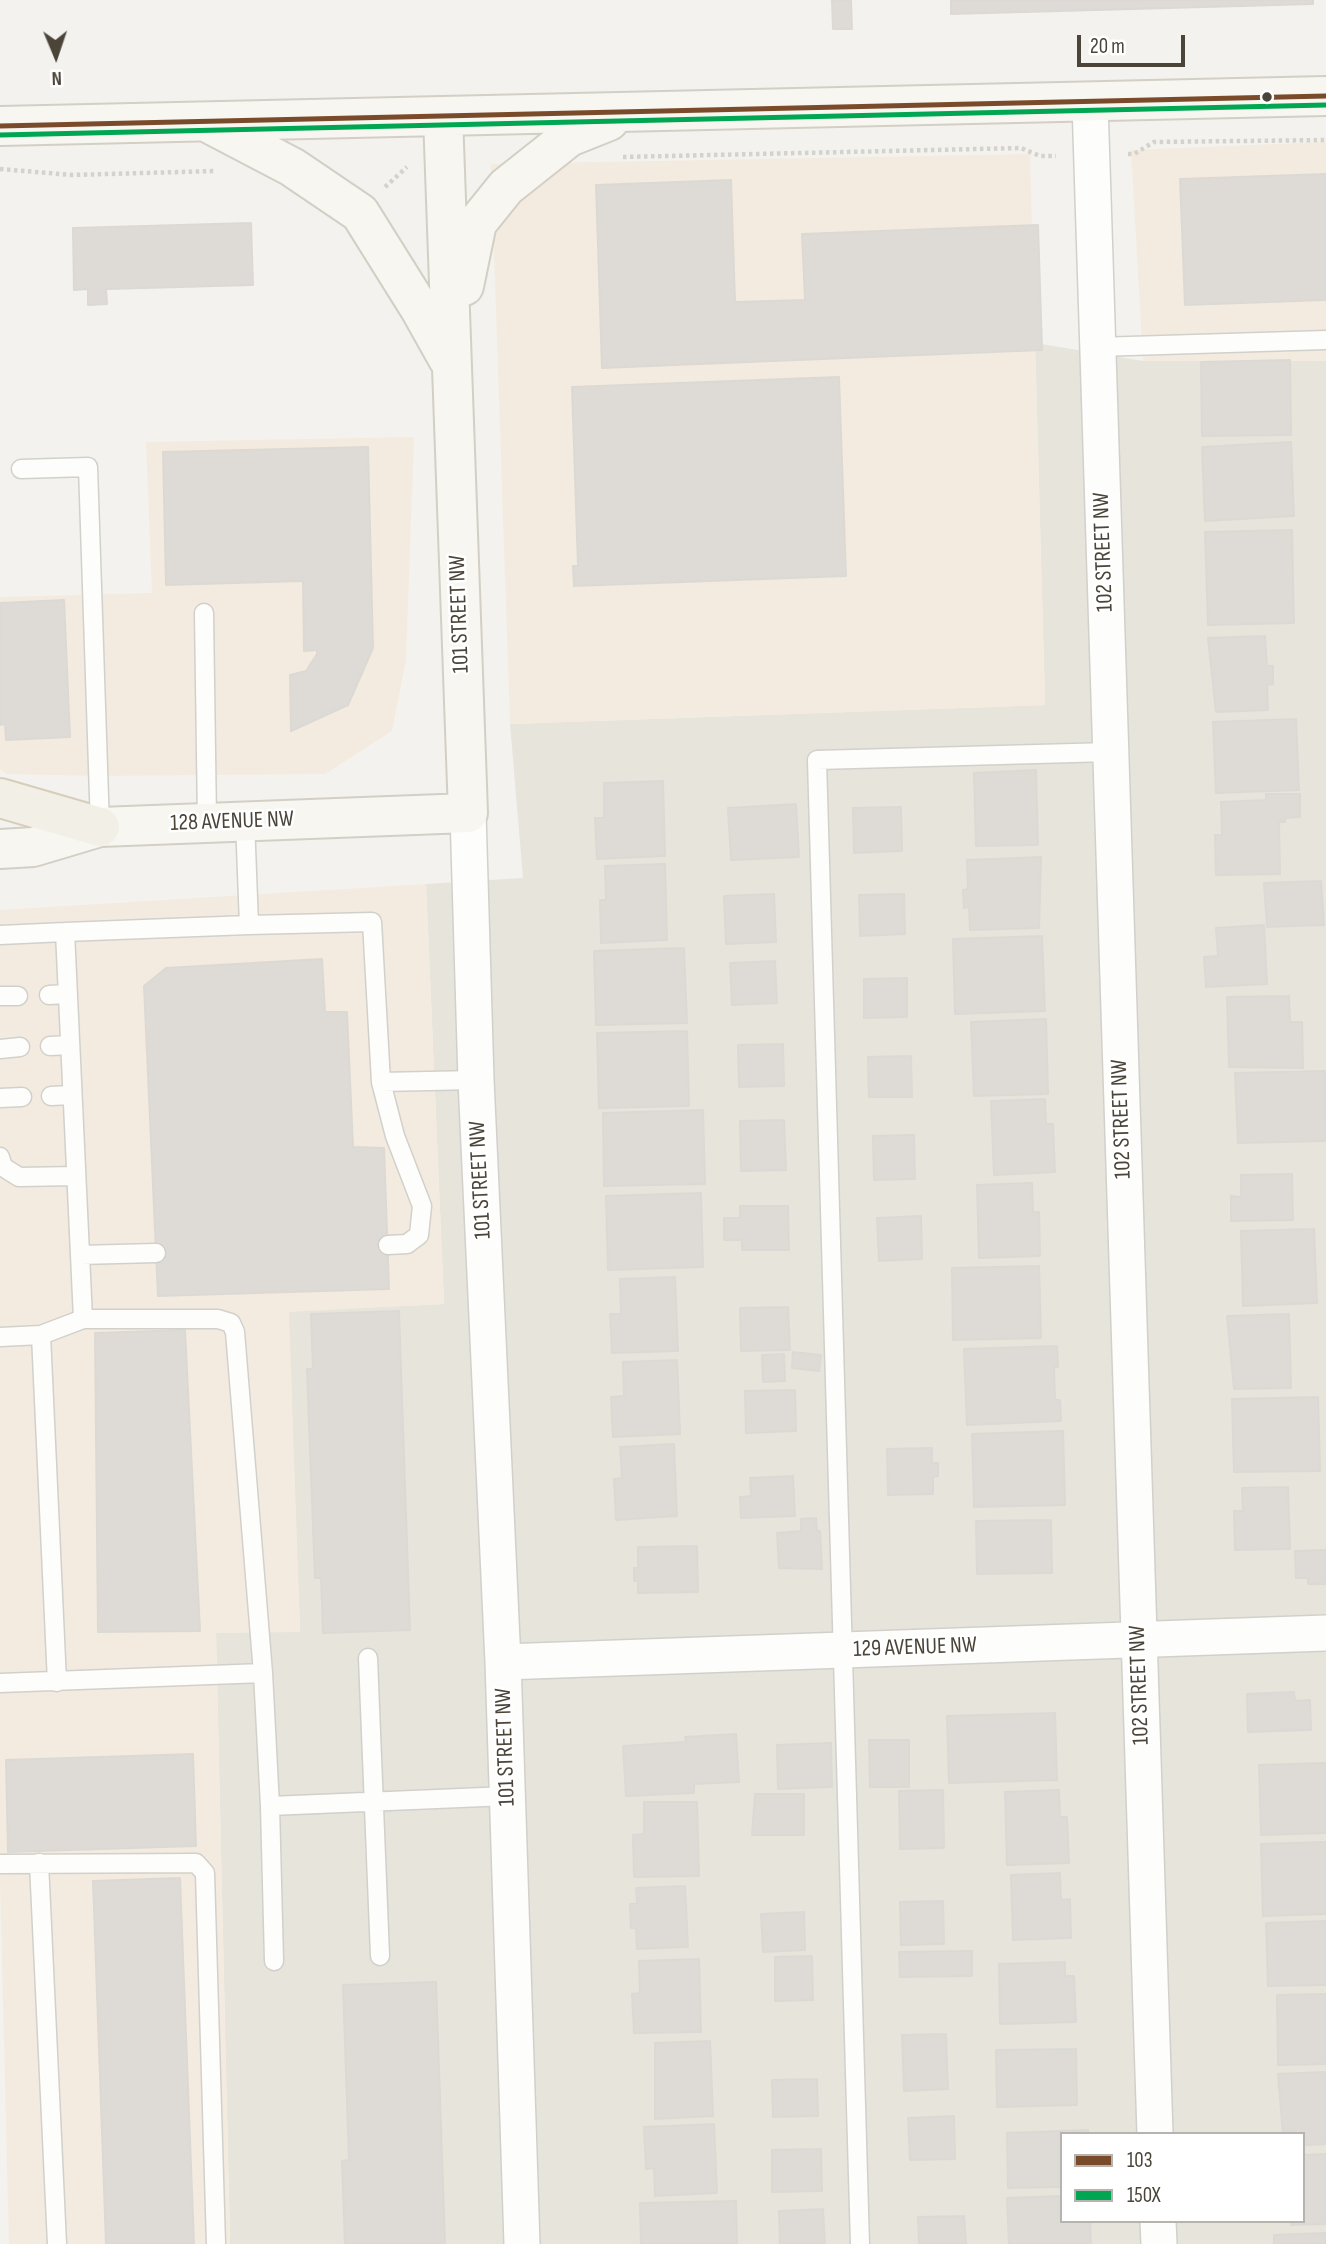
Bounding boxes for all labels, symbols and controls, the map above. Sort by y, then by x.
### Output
north arrow [21,21,91,91]
scale bar [1081,21,1190,65]
text: 20 m [1090,34,1125,59]
text: N [51,66,62,89]
unlabelled marker [1260,90,1274,104]
street label: 102 STREET NW [1088,492,1120,612]
street label: 101 STREET NW [444,554,476,674]
street label: 128 AVENUE NW [170,806,294,838]
street label: 102 STREET NW [1106,1059,1138,1179]
street label: 101 STREET NW [464,1120,498,1240]
street label: 102 STREET NW [1124,1625,1156,1745]
street label: 129 AVENUE NW [853,1632,977,1664]
street label: 101 STREET NW [490,1687,522,1807]
legend [1060,2132,1305,2223]
text: 103 [1127,2148,1153,2173]
text: 150X [1127,2183,1161,2208]

